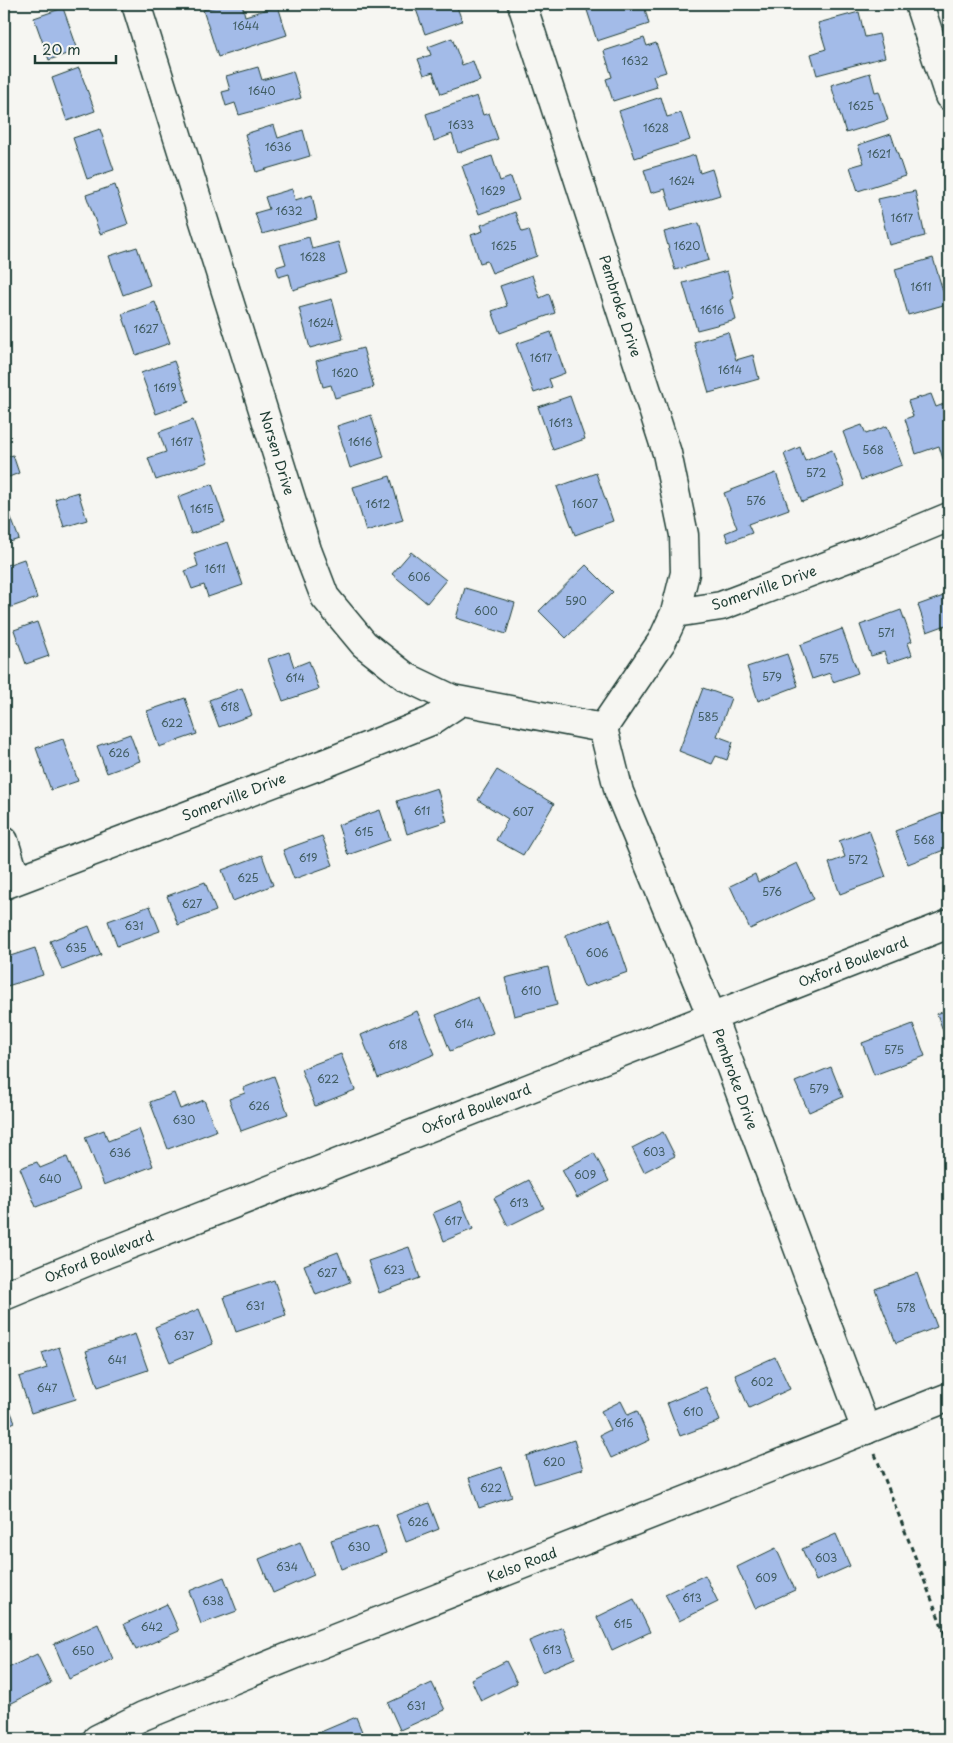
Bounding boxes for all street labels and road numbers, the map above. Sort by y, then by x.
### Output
street label: Pembroke Drive [594,252,647,360]
street label: Norsen Drive [255,408,300,498]
street label: Somerville Drive [709,560,819,615]
street label: Somerville Drive [179,767,289,826]
street label: Oxford Boulevard [795,931,911,992]
street label: Pembroke Drive [707,1025,764,1132]
street label: Oxford Boulevard [418,1078,534,1139]
street label: Oxford Boulevard [41,1225,157,1288]
street label: Kelso Road [484,1542,560,1587]

